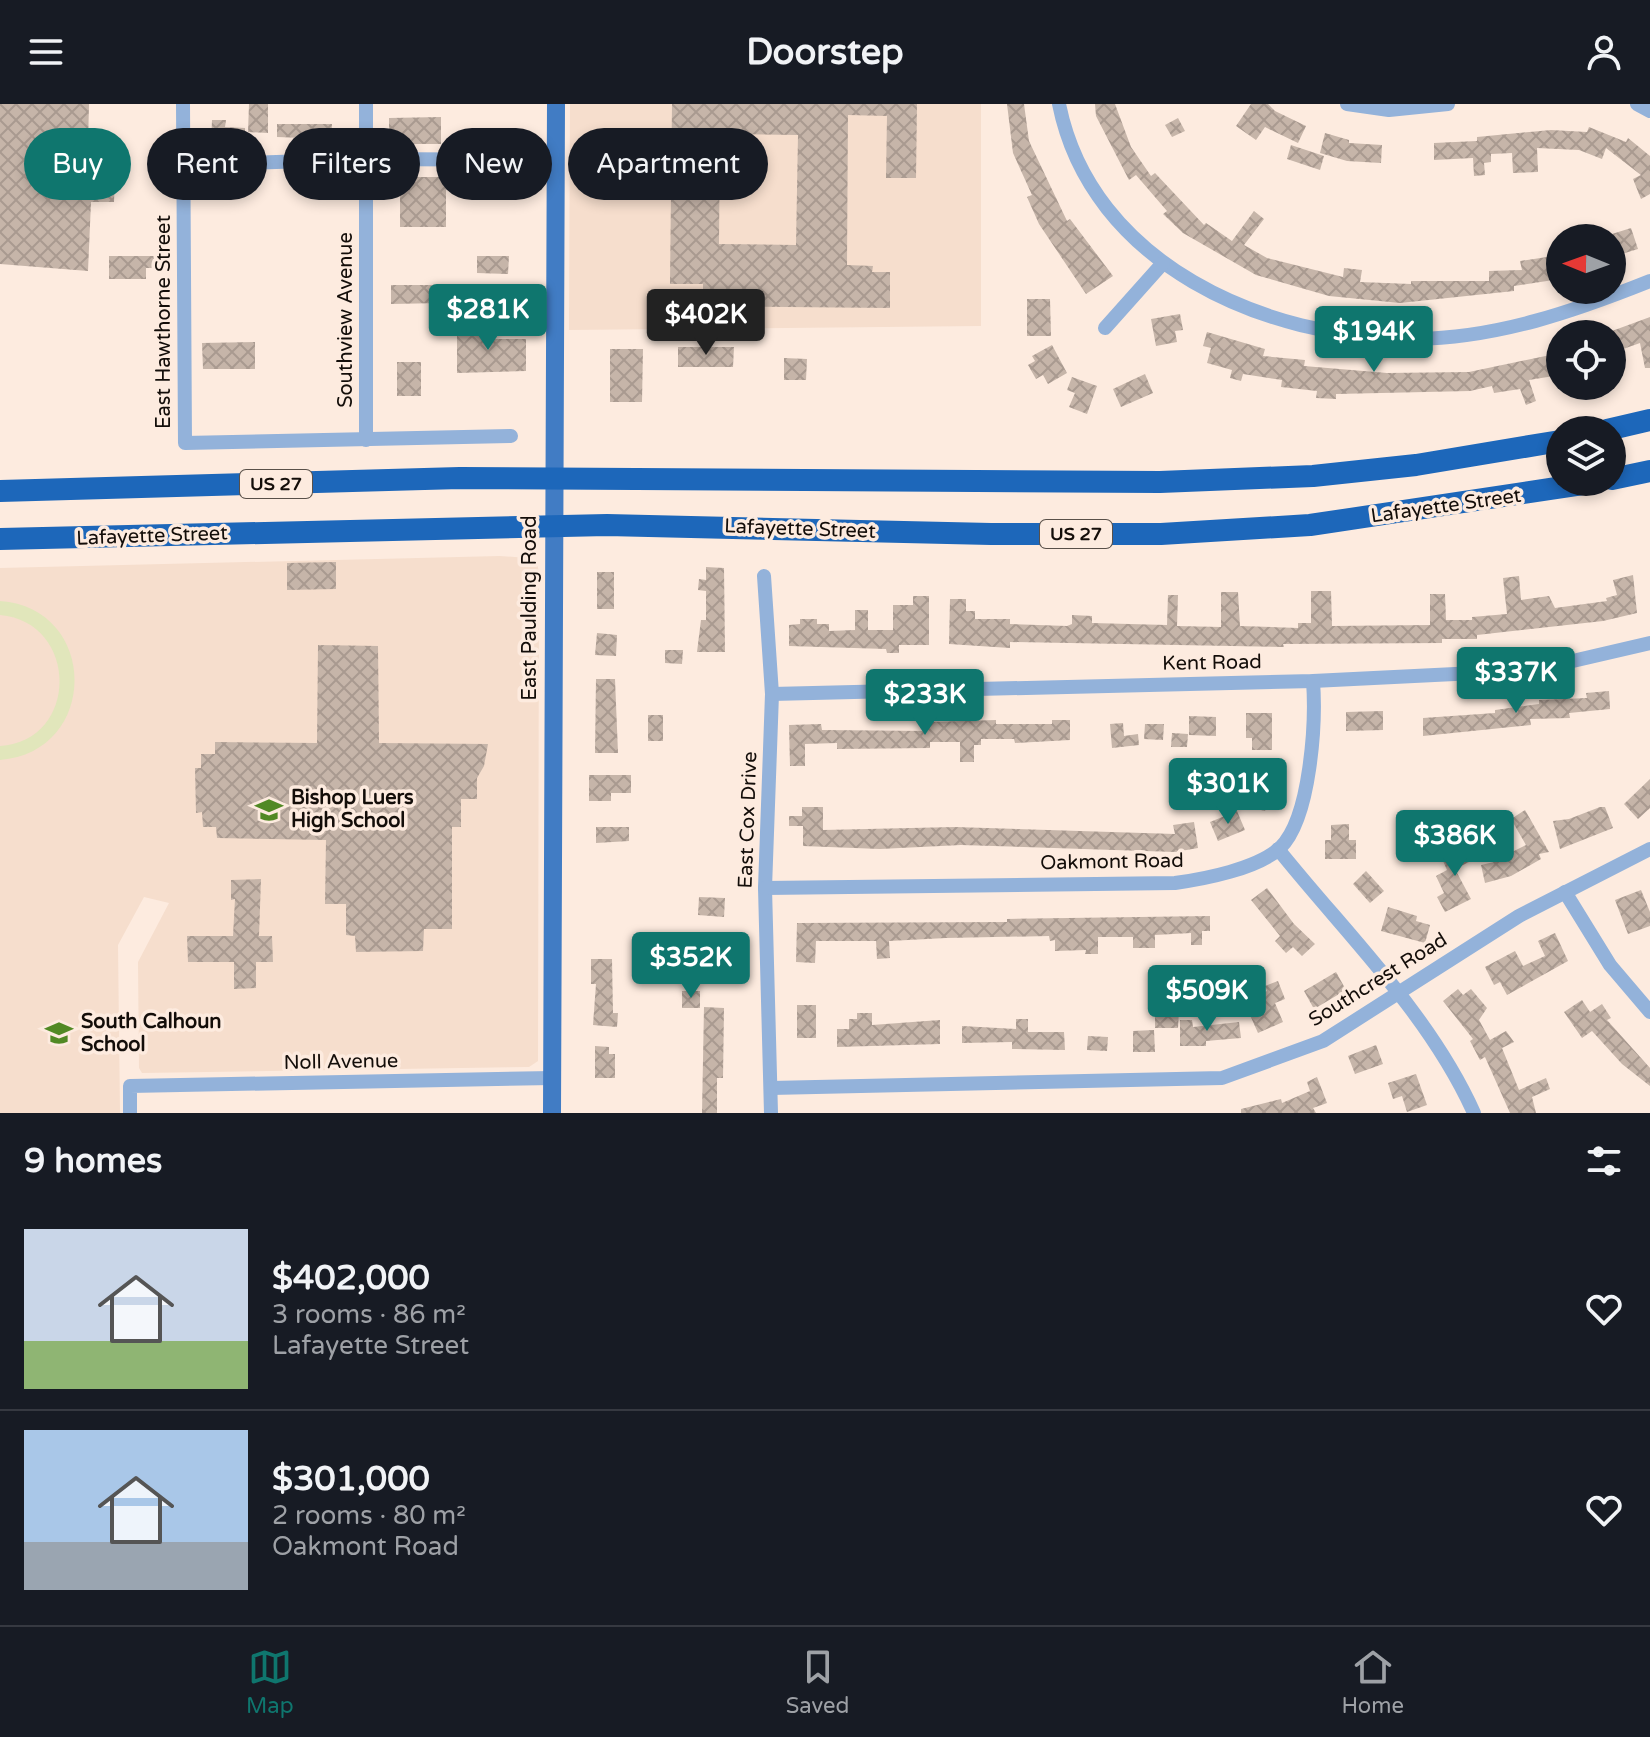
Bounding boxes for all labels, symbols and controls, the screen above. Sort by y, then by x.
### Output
icon: menu [24,30,68,74]
icon: person [1582,30,1626,74]
text: Doorstep [746,31,904,74]
chip: Buy [24,128,131,200]
chip: Rent [147,128,267,200]
chip: Filters [283,128,420,200]
chip: New [436,128,552,200]
chip: Apartment [568,128,768,200]
street label: East Hawthorne Street [152,215,176,429]
north arrow [1546,224,1626,304]
map controls [1546,224,1626,496]
street label: Southview Avenue [334,232,358,408]
pin: $281K [432,284,544,352]
pin: $402K [650,289,762,357]
text: $281K [447,294,529,325]
text: $402K [665,299,747,330]
pin: $194K [1318,306,1430,374]
text: $194K [1333,316,1415,347]
button: locate [1546,320,1626,400]
button: layers [1546,416,1626,496]
road number: US 27 [240,470,312,498]
street label: Lafayette Street [1369,484,1523,528]
street label: Lafayette Street [724,514,877,544]
street label: East Paulding Road [518,515,542,701]
road number: US 27 [1040,520,1112,548]
street label: Lafayette Street [76,521,229,551]
pin: $337K [1460,647,1572,715]
street label: Kent Road [1162,650,1262,676]
text: $337K [1475,657,1557,688]
pin: $233K [869,669,981,737]
text: $233K [884,679,966,710]
street label: East Cox Drive [734,751,762,889]
pin: $301K [1172,758,1284,826]
text: $301K [1187,768,1269,799]
place label: Bishop Luers High School [291,786,414,833]
school or university icon: Bishop Luers High School [254,795,284,825]
pin: $386K [1399,810,1511,878]
text: $386K [1414,820,1496,851]
street label: Oakmont Road [1040,849,1184,875]
street label: Southcrest Road [1304,928,1452,1032]
pin: $352K [635,932,747,1000]
text: $352K [650,942,732,973]
pin: $509K [1151,965,1263,1033]
text: $509K [1166,975,1248,1006]
place label: South Calhoun School [81,1010,222,1057]
school or university icon: South Calhoun School [44,1018,74,1048]
street label: Noll Avenue [283,1049,399,1075]
icon: filters [1582,1139,1626,1183]
text: 9 homes [24,1141,162,1182]
text: $402,000 [272,1258,430,1299]
icon: home [88,1261,184,1357]
icon: heart [1582,1287,1626,1331]
text: 3 rooms · 86 m² [272,1299,466,1330]
text: Lafayette Street [272,1330,469,1361]
text: $301,000 [272,1459,430,1500]
icon: home [88,1462,184,1558]
icon: heart [1582,1488,1626,1532]
text: 2 rooms · 80 m² [272,1500,466,1531]
text: Oakmont Road [272,1531,459,1562]
tab: Map [246,1645,294,1719]
tab: Saved [786,1645,849,1719]
tab: Home [1342,1645,1404,1719]

